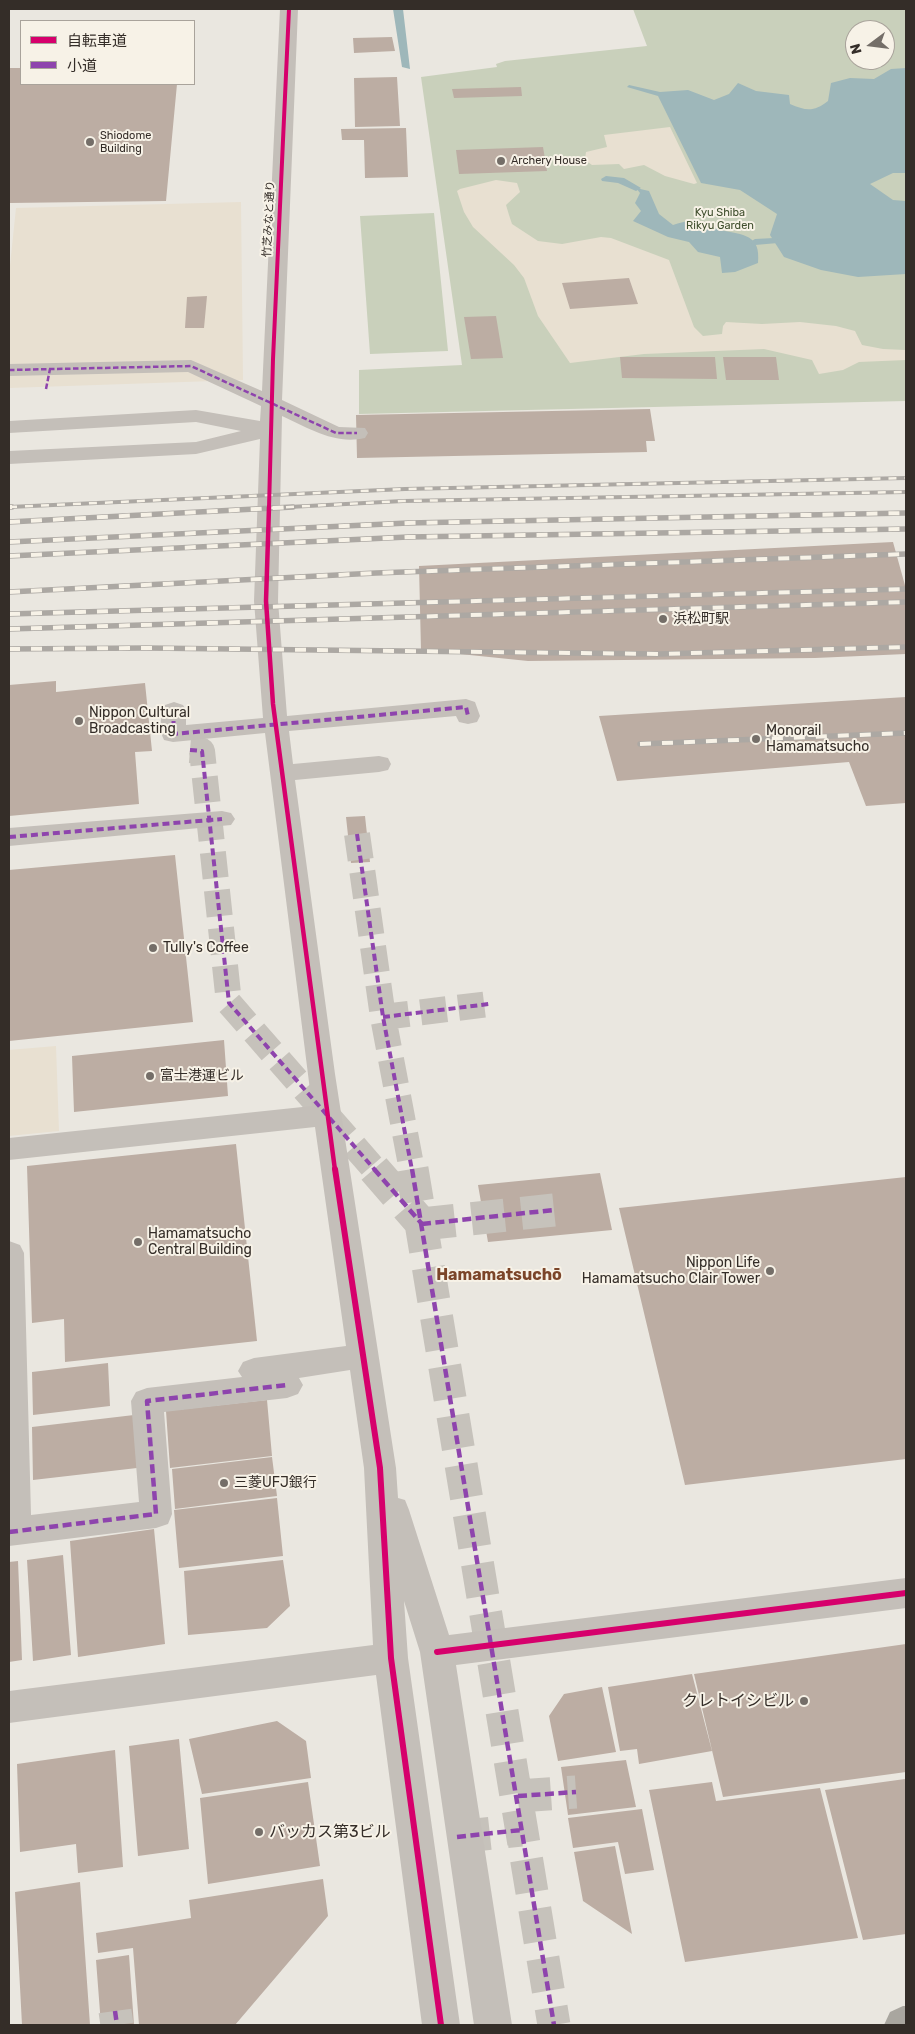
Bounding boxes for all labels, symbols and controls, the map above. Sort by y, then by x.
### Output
legend [20,20,195,85]
north arrow [845,20,895,70]
text: 自転車道 [67,32,127,50]
text: N [846,42,866,56]
text: 小道 [67,57,97,75]
place label: Shiodome Building [100,129,151,155]
marker: Shiodome Building [84,136,96,148]
place label: Archery House [511,154,587,168]
marker: Archery House [495,155,507,167]
street label: 竹芝みなと通り [260,180,278,258]
park label: Kyu Shiba Rikyu Garden [686,206,754,232]
place label: 浜松町駅 [673,611,729,627]
marker: 浜松町駅 [657,613,669,625]
place label: Nippon Cultural Broadcasting [89,705,190,738]
marker: Nippon Cultural Broadcasting [73,715,85,727]
place label: Monorail Hamamatsucho [766,723,869,756]
marker: Monorail Hamamatsucho [750,733,762,745]
place label: Tully's Coffee [163,940,249,956]
marker: Tully's Coffee [147,942,159,954]
place label: 富士港運ビル [160,1068,244,1084]
marker: 富士港運ビル [144,1070,156,1082]
place label: Hamamatsucho Central Building [148,1226,252,1258]
marker: Hamamatsucho Central Building [132,1236,144,1248]
place label: Nippon Life Hamamatsucho Clair Tower [582,1255,760,1288]
district label: Hamamatsuchō [436,1265,562,1285]
marker: Nippon Life Hamamatsucho Clair Tower [764,1265,776,1277]
place label: 三菱UFJ銀行 [234,1475,317,1491]
marker: 三菱UFJ銀行 [218,1477,230,1489]
place label: クレトイシビル [682,1691,794,1711]
marker: クレトイシビル [798,1695,810,1707]
place label: バッカス第3ビル [269,1822,391,1842]
marker: バッカス第3ビル [253,1826,265,1838]

